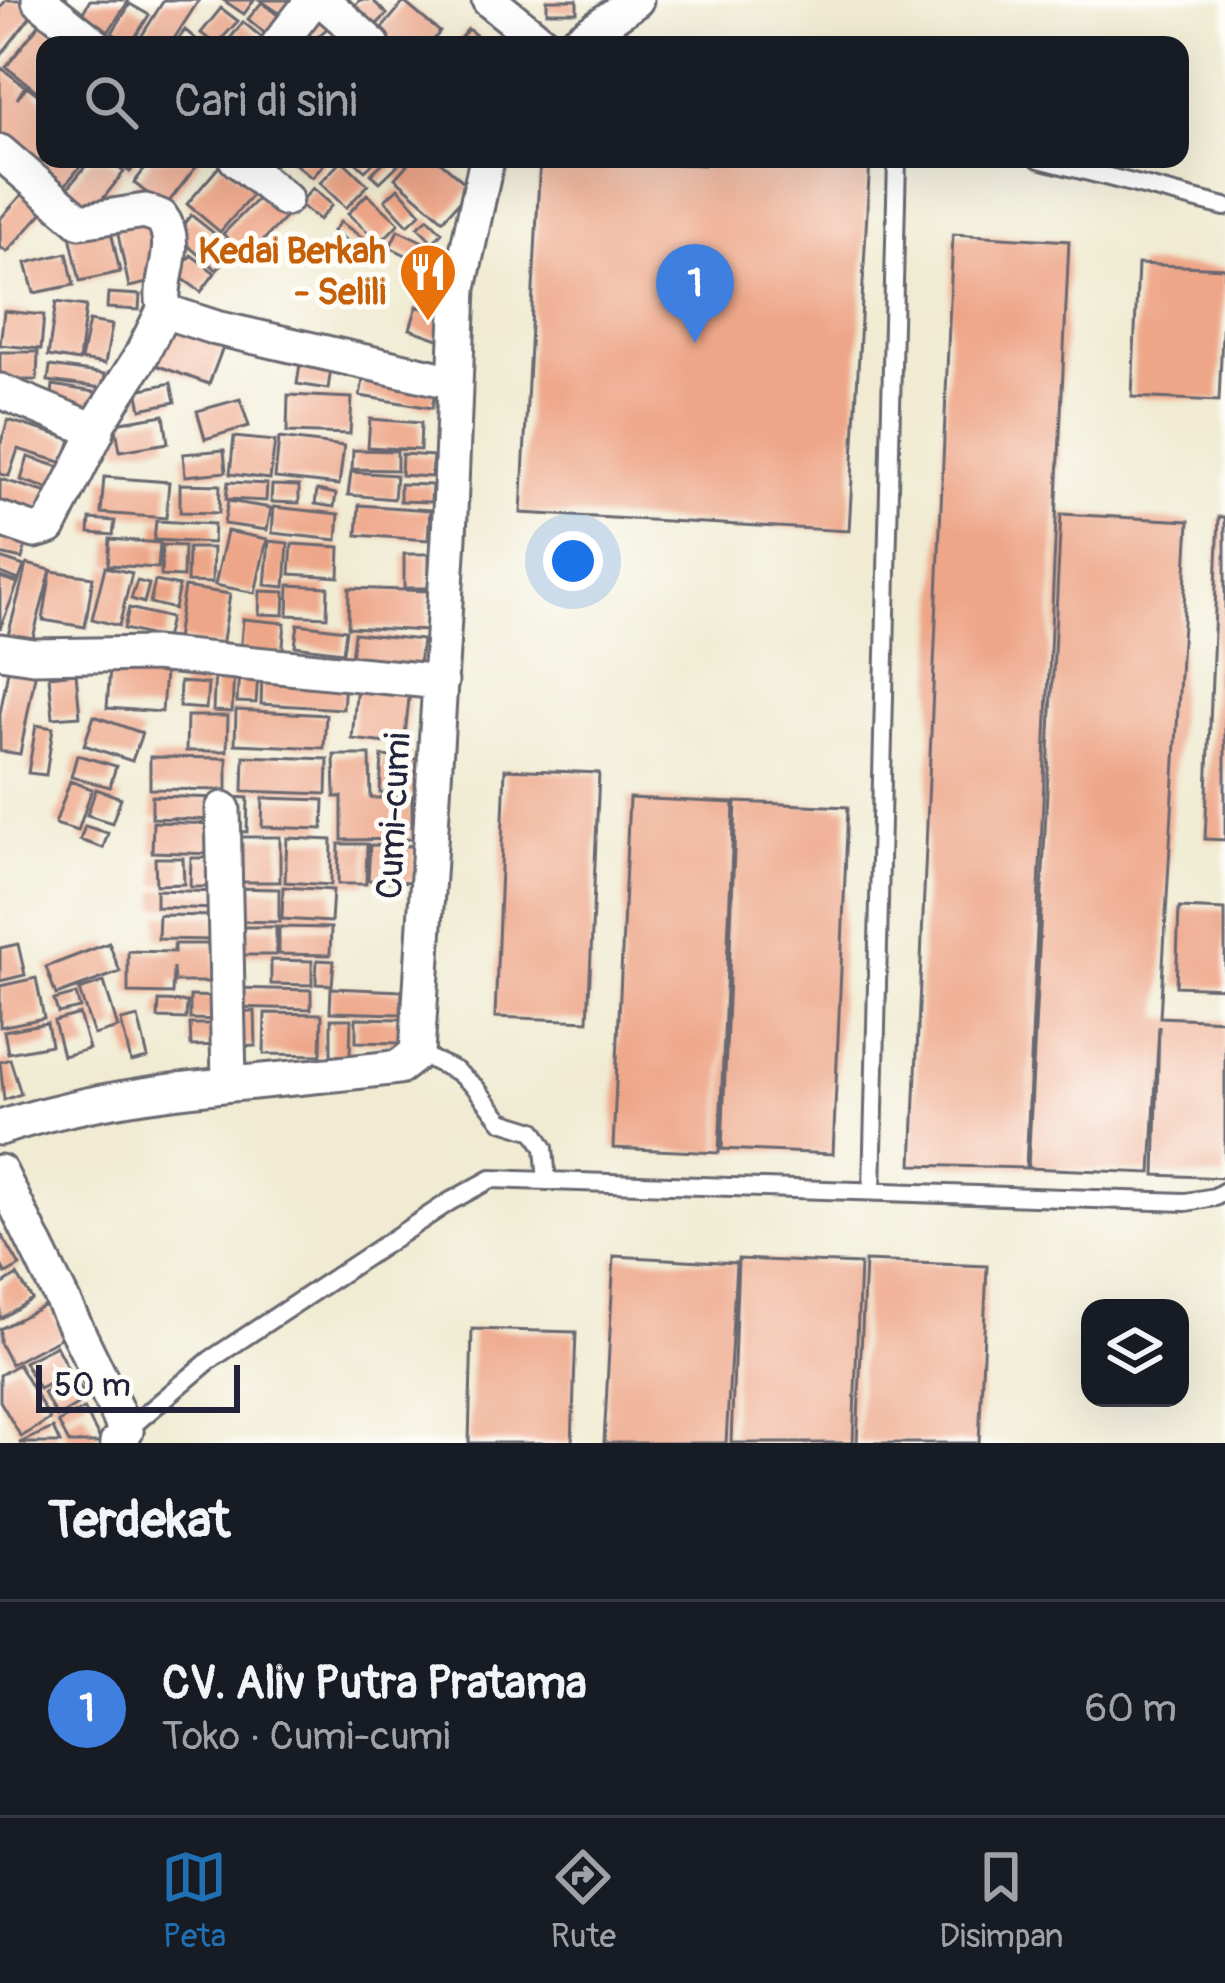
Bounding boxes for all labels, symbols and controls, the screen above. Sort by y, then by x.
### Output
search box [36,36,1189,168]
icon: search [78,69,144,135]
text: Cari di sini [174,74,358,130]
place label: Kedai Berkah - Selili [198,229,386,315]
restaurant icon: Kedai Berkah - Selili [397,241,459,323]
pin: 1 [656,244,734,343]
your location [543,531,603,591]
street label: Cumi-cumi [367,732,421,900]
map controls [1081,1299,1189,1407]
button: layers [1081,1299,1189,1407]
scale bar [36,1359,240,1412]
text: 50 m [54,1365,131,1406]
text: Terdekat [48,1489,230,1553]
text: CV. Aliv Putra Pratama [162,1656,587,1712]
text: 1 [79,1684,95,1733]
text: 60 m [1085,1684,1177,1733]
text: Toko · Cumi-cumi [162,1712,450,1761]
tab: Peta [161,1844,227,1957]
tab: Rute [550,1844,616,1957]
tab: Disimpan [939,1844,1064,1957]

